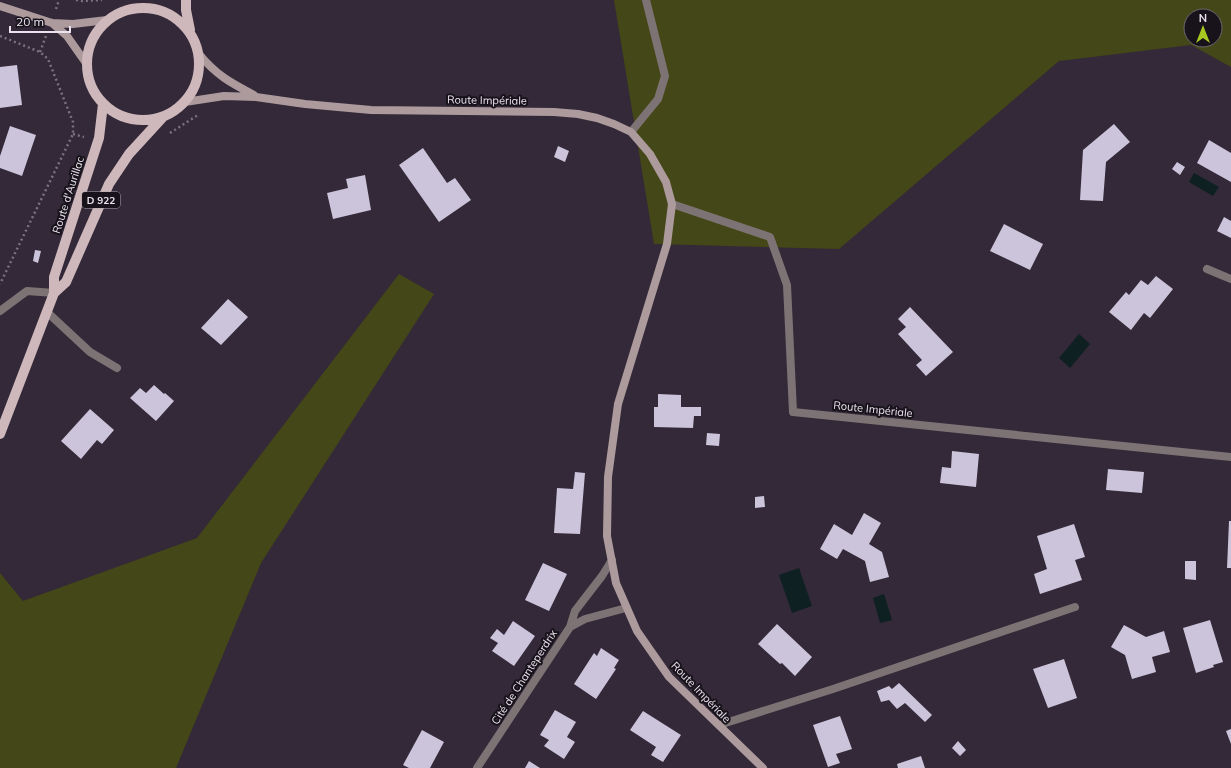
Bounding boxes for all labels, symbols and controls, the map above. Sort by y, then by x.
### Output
scale bar [10,8,70,34]
north arrow [1183,8,1223,48]
text: N [1199,11,1207,25]
text: 20 m [16,14,44,29]
street label: Route Impériale [447,92,527,108]
street label: Route d'Aurillac [49,154,87,235]
road number: D 922 [82,192,120,208]
street label: Route Impériale [833,398,913,420]
street label: Cité de Chanteperdrix [488,627,560,727]
street label: Route Impériale [668,658,734,726]

